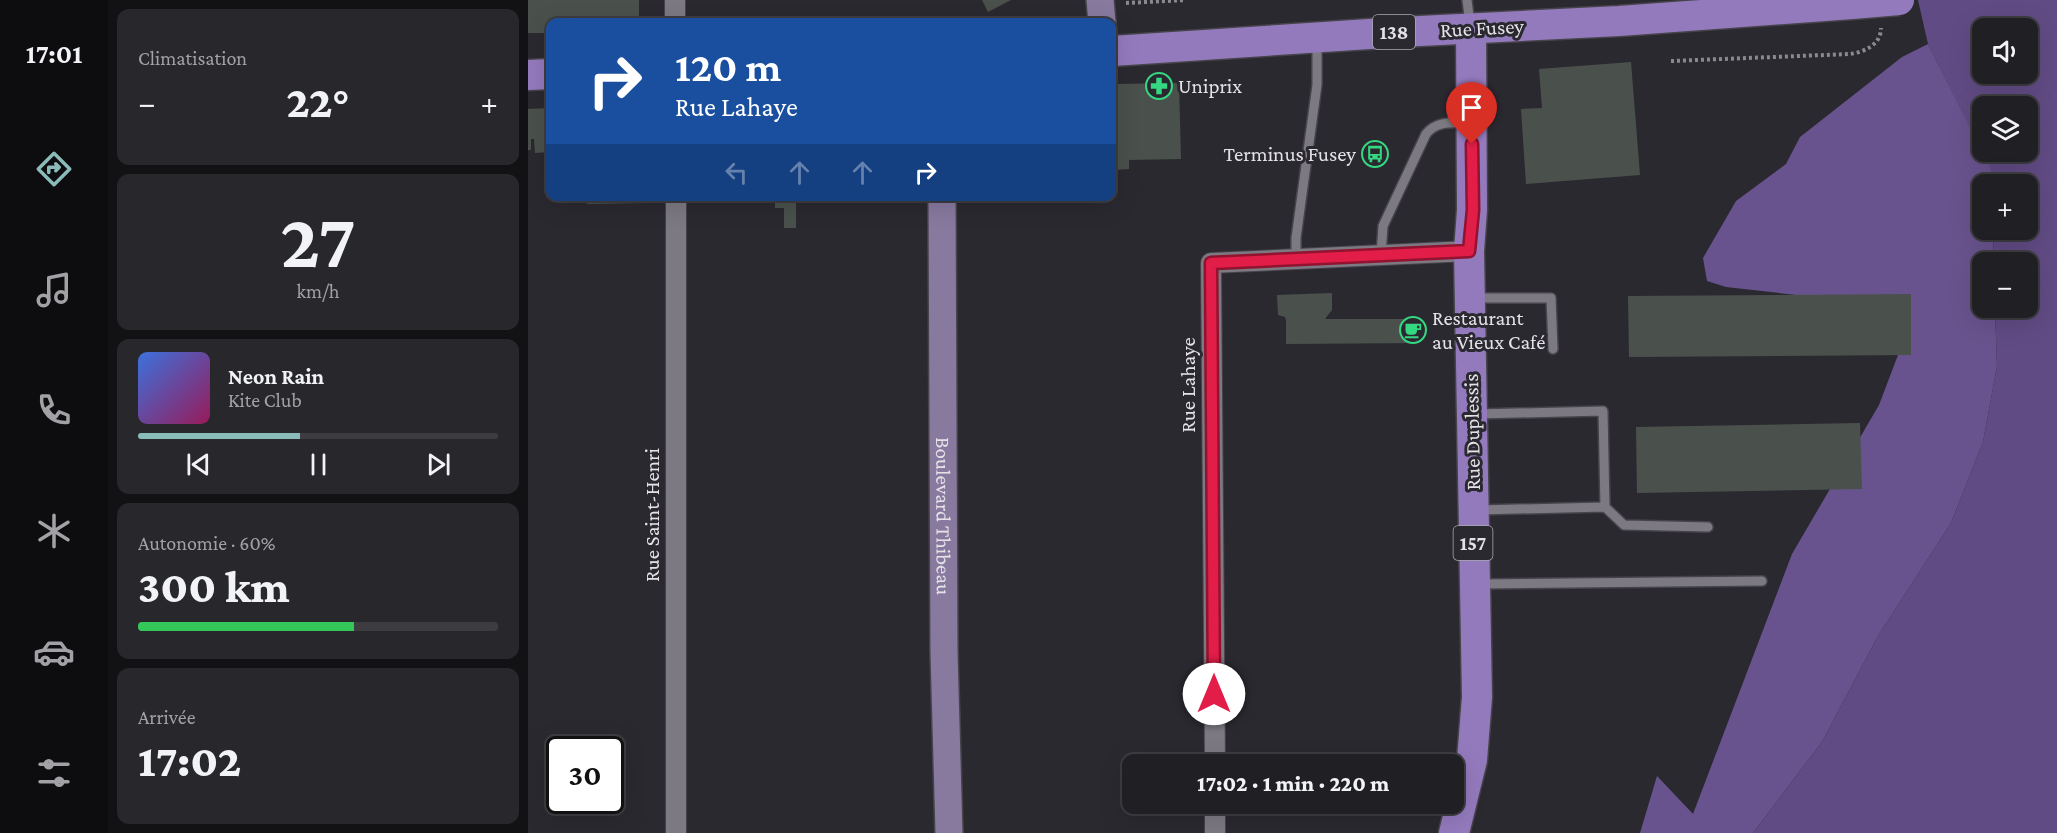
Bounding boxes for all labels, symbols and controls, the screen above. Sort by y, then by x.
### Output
street label: Rue Fusey [1439,14,1525,42]
road number: 138 [1373,15,1415,49]
map controls [1972,18,2038,318]
button: sound [1972,18,2038,84]
text: 17:01 [26,39,82,69]
icon: right [576,42,654,120]
text: 120 m [675,43,781,90]
text: Climatisation [138,47,247,69]
pharmacy icon: Uniprix [1144,71,1174,101]
place label: Uniprix [1178,74,1242,98]
text: 22° [286,77,350,127]
pin [1446,82,1497,144]
text: − [138,84,155,121]
text: + [481,84,498,121]
icon: arrive [1455,91,1488,124]
text: Rue Lahaye [675,92,798,122]
button: layers [1972,96,2038,162]
bus stop icon: Terminus Fusey [1360,139,1390,169]
place label: Terminus Fusey [1223,142,1356,166]
icon: directions [33,148,75,190]
icon: left [720,156,753,189]
icon: ahead [783,156,816,189]
icon: ahead [846,156,879,189]
icon: right [909,156,942,189]
button: + [1972,174,2038,240]
text: 27 [280,197,356,284]
button: − [1972,252,2038,318]
icon: music [33,269,75,311]
text: km/h [296,280,340,302]
place label: Restaurant au Vieux Café [1432,306,1545,354]
cafe icon: Restaurant au Vieux Café [1398,315,1428,345]
street label: Rue Lahaye [1176,337,1200,433]
text: Neon Rain [228,364,324,389]
street label: Rue Duplessis [1459,373,1485,491]
icon: phone [33,389,75,431]
text: Kite Club [228,389,302,411]
street label: Boulevard Thibeau [931,437,956,595]
icon: previous [182,448,215,481]
icon: pause [302,448,335,481]
icon: next [422,448,455,481]
street label: Rue Saint-Henri [640,448,664,582]
icon: climate [33,510,75,552]
road number: 157 [1454,526,1492,560]
text: Autonomie · 60% [138,532,275,554]
text: 300 km [138,562,289,612]
icon: car [33,631,75,673]
position arrow [1182,662,1246,726]
text: Arrivée [138,706,195,728]
text: 17:02 [138,736,241,786]
speed limit sign: 30 [546,736,624,814]
icon: filters [33,752,75,794]
text: 17:02 · 1 min · 220 m [1197,771,1389,796]

